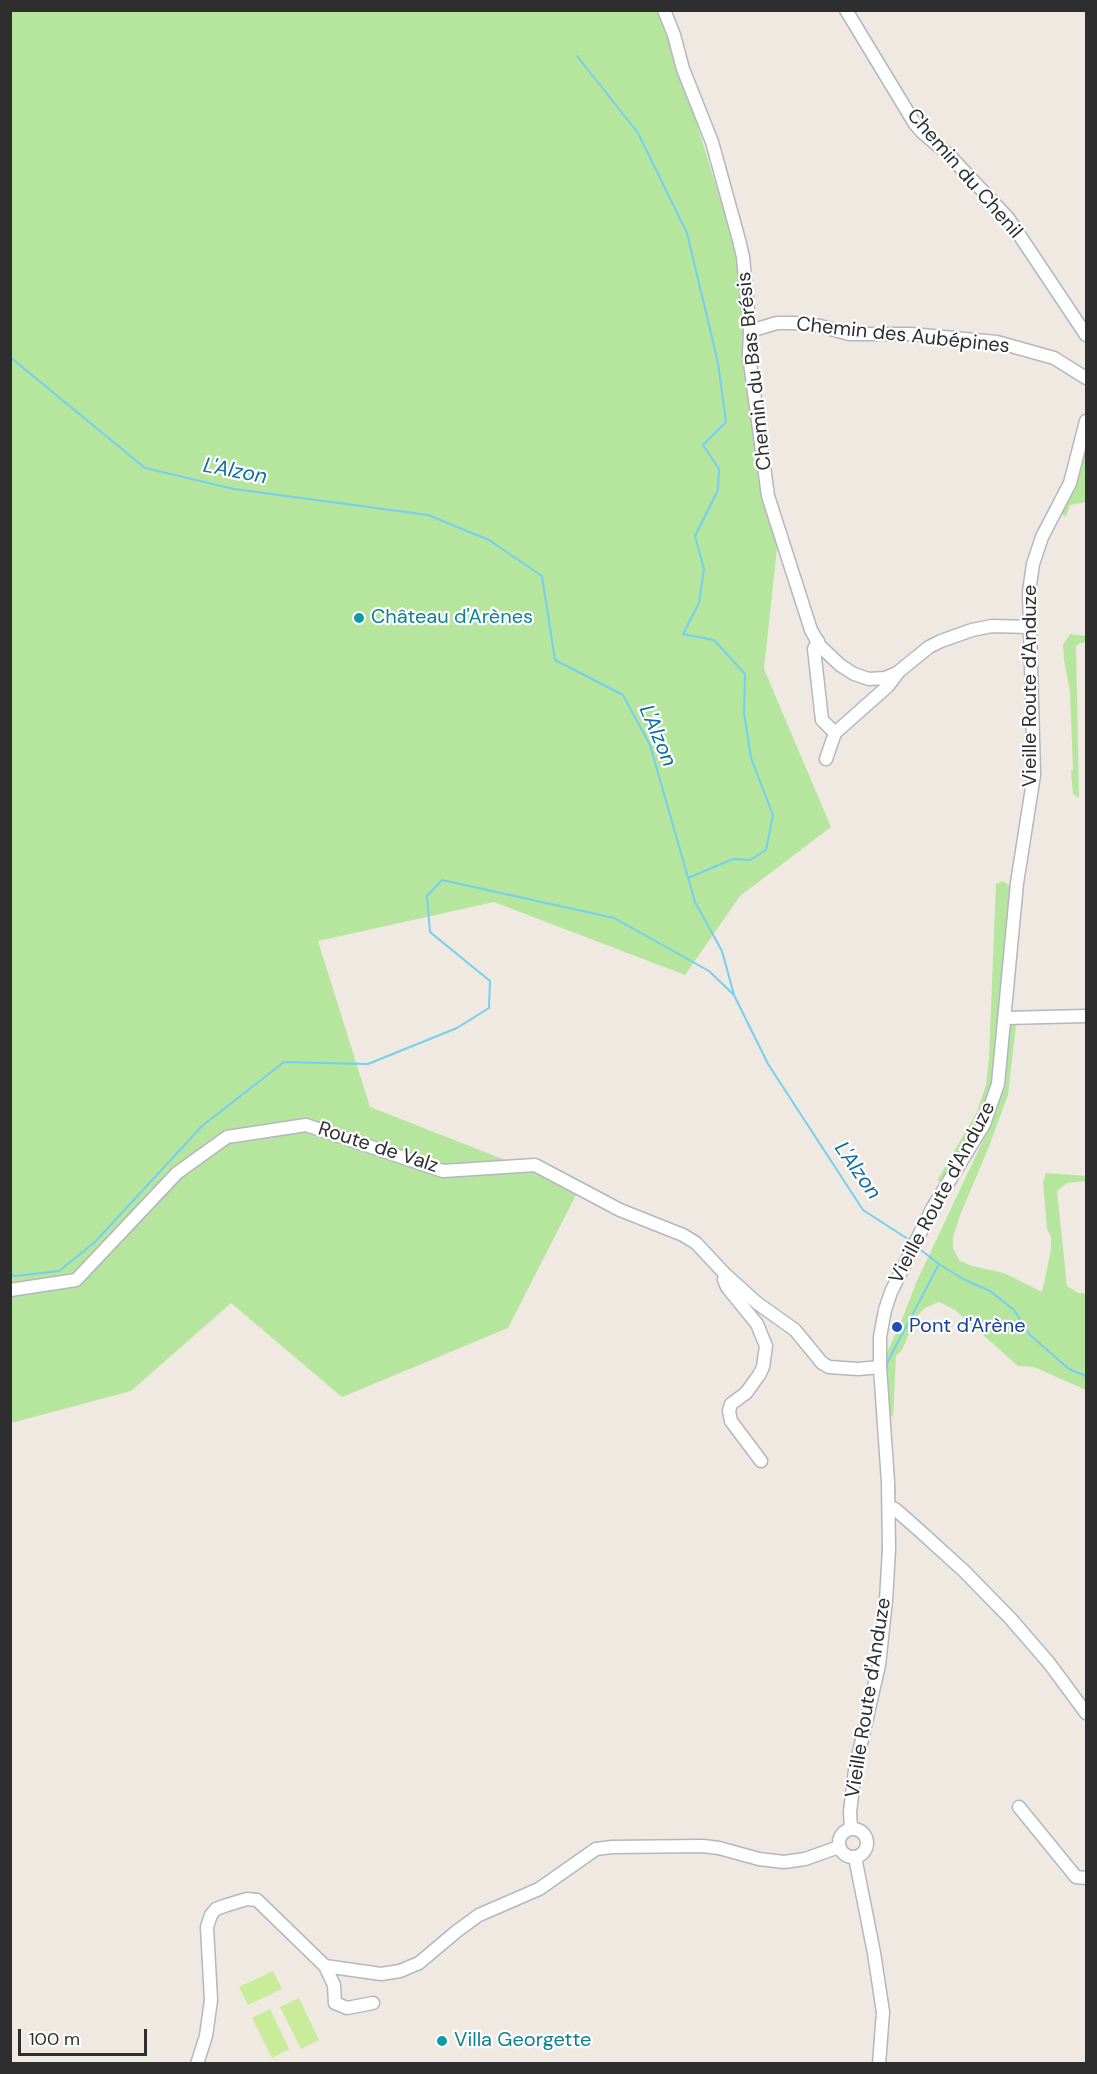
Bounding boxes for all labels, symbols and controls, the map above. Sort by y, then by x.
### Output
street label: Chemin du Chenil [901,104,1027,244]
street label: Chemin du Bas Brésis [733,271,777,471]
street label: Chemin des Aubépines [795,313,1011,359]
water label: L'Alzon [201,453,269,491]
street label: Vieille Route d'Anduze [1019,585,1043,787]
place label: Château d'Arènes [371,606,533,630]
marker: Château d'Arènes [352,611,366,625]
water label: L'Alzon [633,701,681,771]
street label: Vieille Route d'Anduze [885,1098,1001,1288]
street label: Route de Valz [315,1117,441,1179]
water label: L'Alzon [828,1137,886,1205]
place label: Pont d'Arène [909,1315,1026,1339]
marker: Pont d'Arène [890,1320,904,1334]
street label: Vieille Route d'Anduze [841,1596,897,1800]
scale bar [21,2017,150,2055]
text: 100 m [29,2027,80,2051]
place label: Villa Georgette [454,2029,591,2053]
marker: Villa Georgette [435,2034,449,2048]

